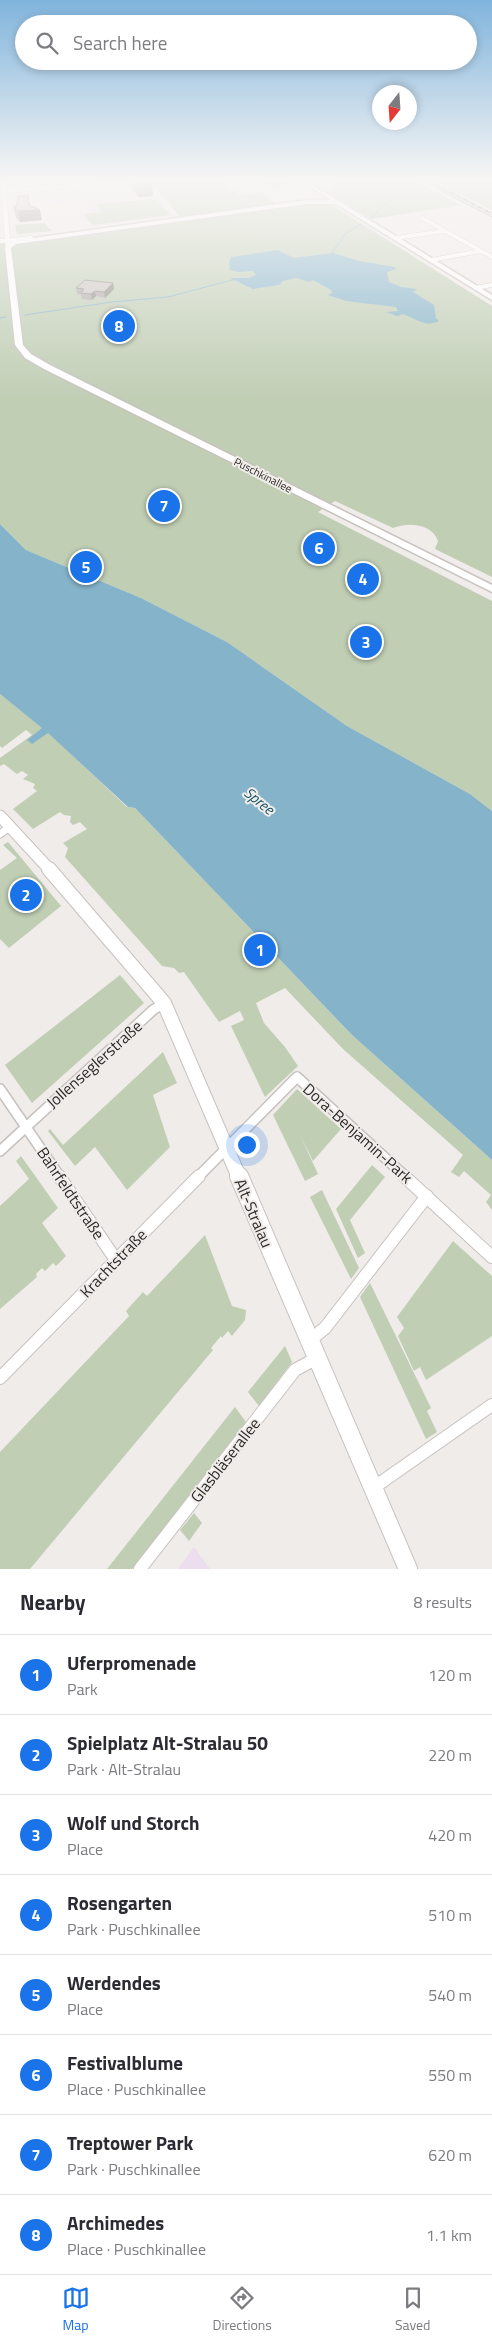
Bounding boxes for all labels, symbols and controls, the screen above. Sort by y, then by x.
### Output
search box [15,15,477,70]
text: Search here [73,28,167,57]
icon: search [33,29,61,57]
north arrow [372,85,417,130]
pin: 8 [103,307,135,345]
street label: Puschkinallee [231,453,295,497]
pin: 7 [148,487,180,525]
pin: 6 [303,529,335,567]
pin: 5 [70,548,102,586]
pin: 4 [347,560,379,598]
pin: 3 [350,623,382,661]
water label: Spree [239,781,280,821]
pin: 2 [10,876,42,914]
pin: 1 [244,931,276,969]
street label: Jollenseglerstraße [41,1014,147,1114]
street label: Dora-Benjamin-Park [298,1077,418,1189]
your location [234,1132,260,1158]
street label: Bahrfeldtstraße [31,1142,111,1244]
street label: Alt-Stralau [229,1175,279,1251]
street label: Krachtstraße [74,1223,152,1303]
street label: Glasbläserallee [184,1413,266,1507]
text: Nearby [20,1586,85,1618]
text: 8 results [413,1590,472,1614]
text: Uferpromenade [67,1648,196,1677]
text: 1 [32,1663,40,1687]
text: 120 m [428,1663,472,1687]
text: Park [67,1677,98,1701]
text: Spielplatz Alt-Stralau 50 [67,1728,268,1757]
text: 2 [32,1743,40,1767]
text: 220 m [428,1743,472,1767]
text: Park · Alt-Stralau [67,1757,181,1781]
text: Wolf und Storch [67,1808,199,1837]
text: 3 [32,1823,40,1847]
text: 420 m [428,1823,472,1847]
text: Place [67,1837,103,1861]
text: Rosengarten [67,1888,172,1917]
text: 4 [32,1903,40,1927]
text: 510 m [428,1903,472,1927]
text: Park · Puschkinallee [67,1917,200,1941]
text: Werdendes [67,1968,161,1997]
text: 5 [32,1983,40,2007]
text: 540 m [428,1983,472,2007]
text: Place [67,1997,103,2021]
text: Festivalblume [67,2048,183,2077]
text: 6 [32,2063,40,2087]
text: 550 m [428,2063,472,2087]
text: Place · Puschkinallee [67,2077,206,2101]
text: Treptower Park [67,2128,193,2157]
text: 7 [32,2143,40,2167]
text: 620 m [428,2143,472,2167]
text: Park · Puschkinallee [67,2157,200,2181]
text: Archimedes [67,2208,164,2237]
text: 8 [32,2223,40,2247]
text: 1.1 km [426,2223,472,2247]
text: Place · Puschkinallee [67,2237,206,2261]
tab: Map [62,2284,90,2335]
tab: Directions [213,2284,272,2335]
tab: Saved [395,2284,431,2335]

